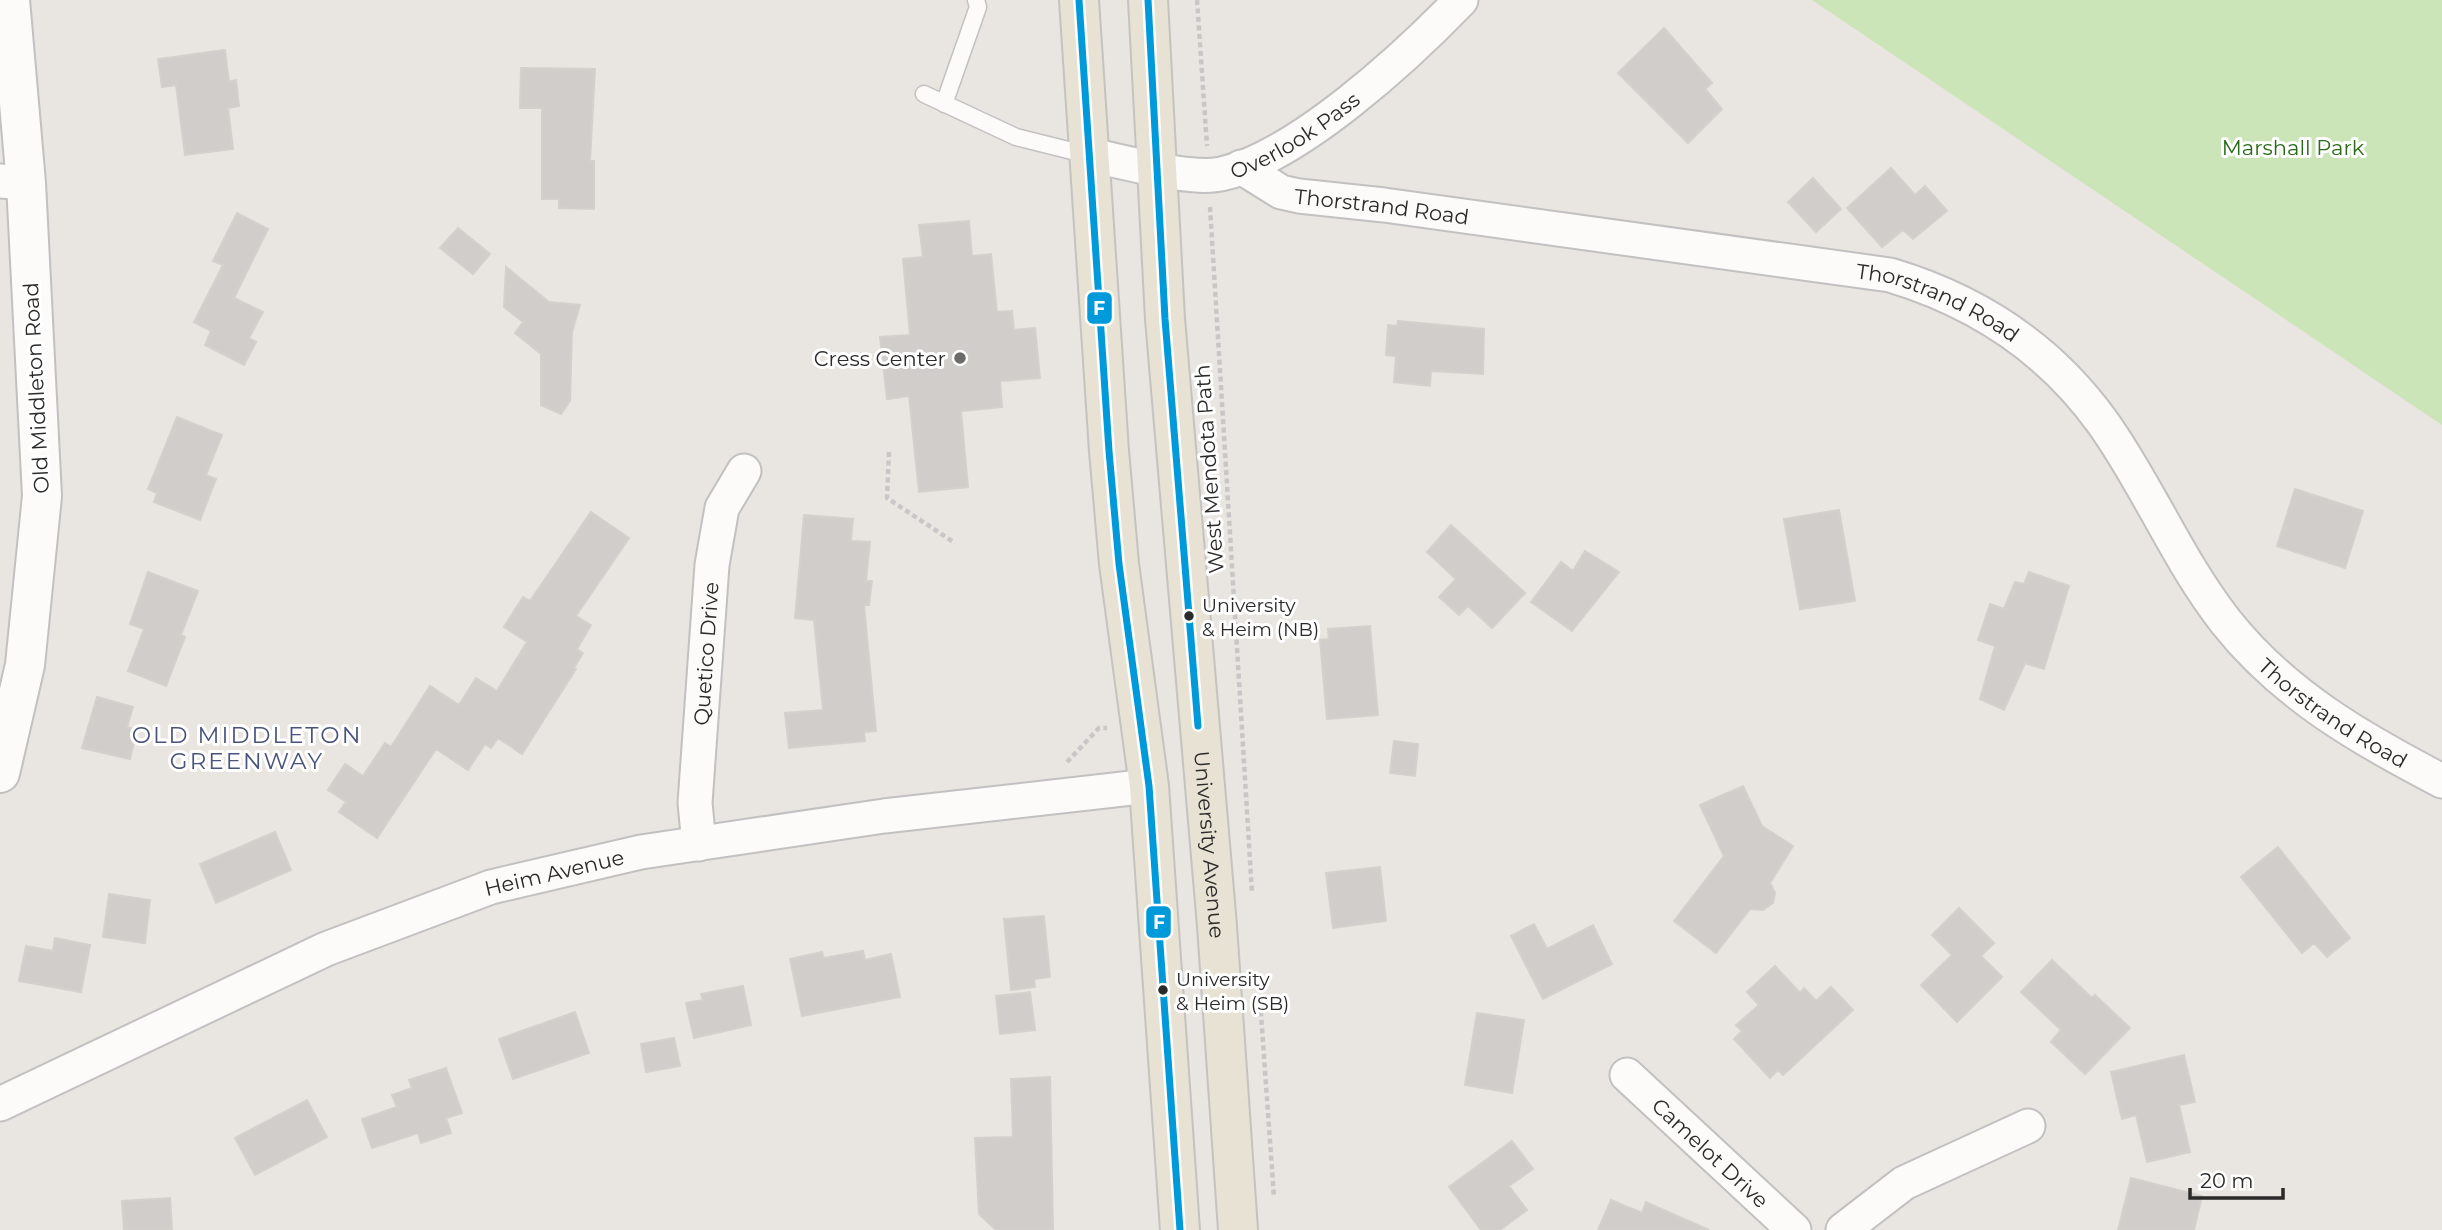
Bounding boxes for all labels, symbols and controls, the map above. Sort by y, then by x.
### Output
street label: Overlook Pass [1227,86,1364,183]
park label: Marshall Park [2222,135,2365,160]
street label: Thorstrand Road [1293,183,1471,229]
street label: Thorstrand Road [1855,258,2024,347]
street label: Old Middleton Road [18,282,54,494]
line badge: F [1086,291,1113,325]
text: F [1093,297,1105,320]
place label: Cress Center [814,346,946,371]
marker: Cress Center [952,350,968,366]
street label: West Mendota Path [1189,364,1229,574]
street label: Quetico Drive [688,581,723,726]
place label: University & Heim (NB) [1202,594,1319,641]
marker: University & Heim (NB) [1182,609,1196,623]
street label: Thorstrand Road [2254,653,2412,773]
district label: OLD MIDDLETON GREENWAY [132,721,362,775]
street label: University Avenue [1190,750,1230,939]
street label: Heim Avenue [482,844,626,901]
line badge: F [1145,905,1172,939]
text: F [1153,911,1165,934]
place label: University & Heim (SB) [1176,968,1289,1015]
marker: University & Heim (SB) [1156,983,1170,997]
street label: Camelot Drive [1647,1092,1774,1213]
scale bar [2190,1156,2283,1200]
text: 20 m [2200,1168,2254,1193]

